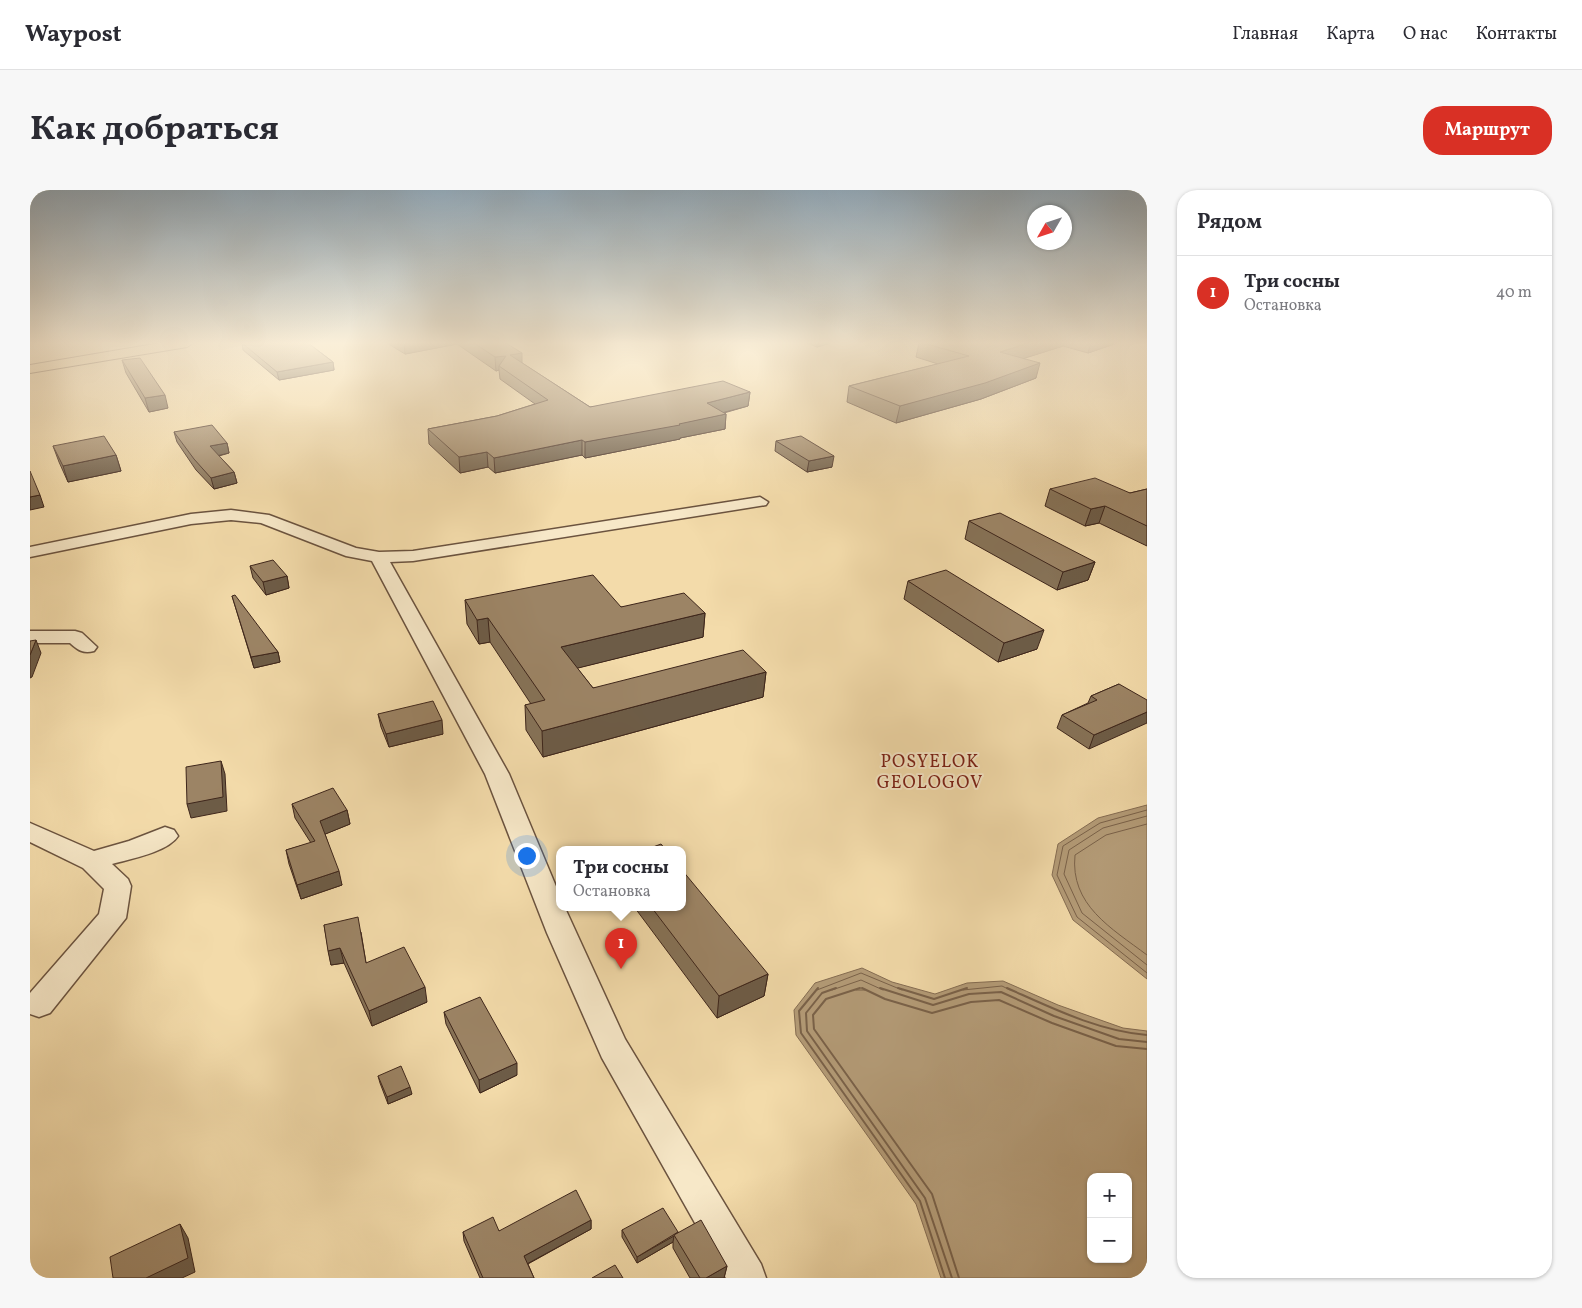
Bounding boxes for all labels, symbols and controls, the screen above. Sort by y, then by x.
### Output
text: Waypost [25,18,122,52]
text: Главная [1232,22,1298,47]
text: Карта [1326,22,1375,47]
text: О нас [1403,22,1448,47]
text: Контакты [1476,22,1557,47]
text: Как добраться [30,106,279,154]
button: Маршрут [1423,106,1552,155]
north arrow [1027,205,1072,250]
text: Рядом [1197,208,1262,237]
text: Три сосны [1244,269,1340,295]
text: 1 [1210,282,1216,304]
text: 40 m [1496,282,1532,304]
text: Остановка [1244,295,1322,317]
district label: POSYELOK GEOLOGOV [877,750,983,796]
your location [514,843,540,869]
popup [556,846,686,911]
text: Три сосны [573,855,669,881]
text: Остановка [573,881,651,903]
pin: 1 [605,928,637,969]
map controls [1087,1173,1132,1263]
button: + [1087,1173,1132,1218]
button: − [1087,1218,1132,1263]

